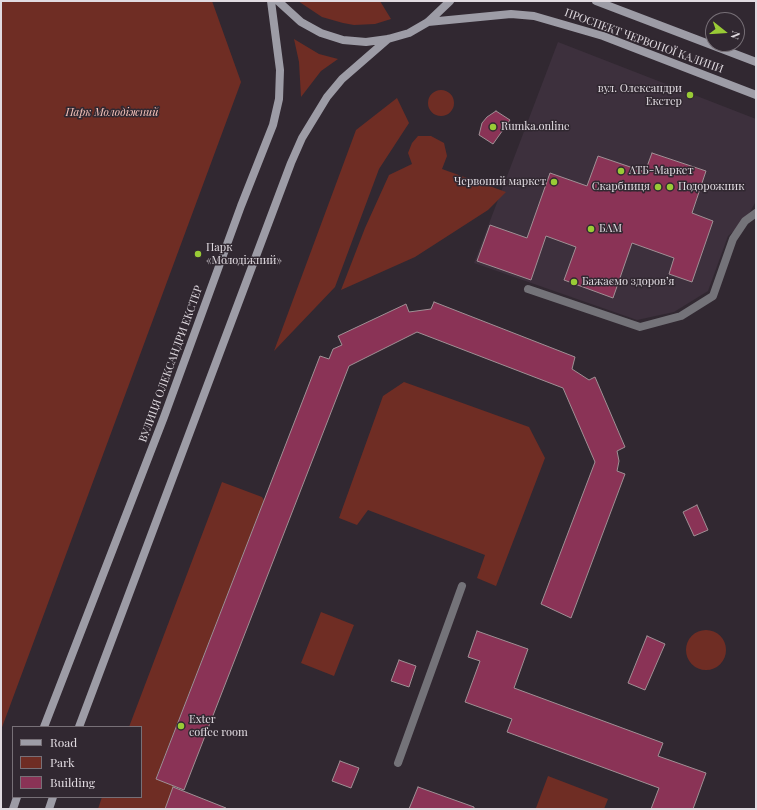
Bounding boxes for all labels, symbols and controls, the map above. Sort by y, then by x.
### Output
street label: ПРОСПЕКТ ЧЕРВОНОЇ КАЛИНИ [563,6,725,76]
north arrow [705,12,745,52]
text: N [728,29,744,41]
place label: вул. Олександри Екстер [598,82,682,108]
marker: вул. Олександри Екстер [685,90,695,100]
park label: Парк Молодіжний [65,106,159,120]
place label: Rumka.online [501,120,570,134]
marker: Rumka.online [488,122,498,132]
place label: АТБ-Маркет [629,164,693,178]
marker: АТБ-Маркет [616,166,626,176]
place label: Червоний маркет [454,175,546,189]
marker: Червоний маркет [549,177,559,187]
place label: Скарбниця [592,180,650,194]
place label: Подорожник [678,180,744,194]
marker: Скарбниця [653,182,663,192]
marker: Подорожник [665,182,675,192]
place label: БАМ [599,222,622,236]
marker: БАМ [586,224,596,234]
place label: Парк «Молодіжний» [206,241,282,267]
marker: Парк «Молодіжний» [193,249,203,259]
place label: Бажаємо здоровʼя [582,275,674,289]
marker: Бажаємо здоровʼя [569,277,579,287]
street label: ВУЛИЦЯ ОЛЕКСАНДРИ ЕКСТЕР [136,284,206,444]
place label: Exter coffee room [189,713,248,739]
marker: Exter coffee room [176,721,186,731]
legend [12,726,142,798]
text: Road [50,734,77,750]
text: Park [50,754,75,770]
text: Building [50,774,95,790]

